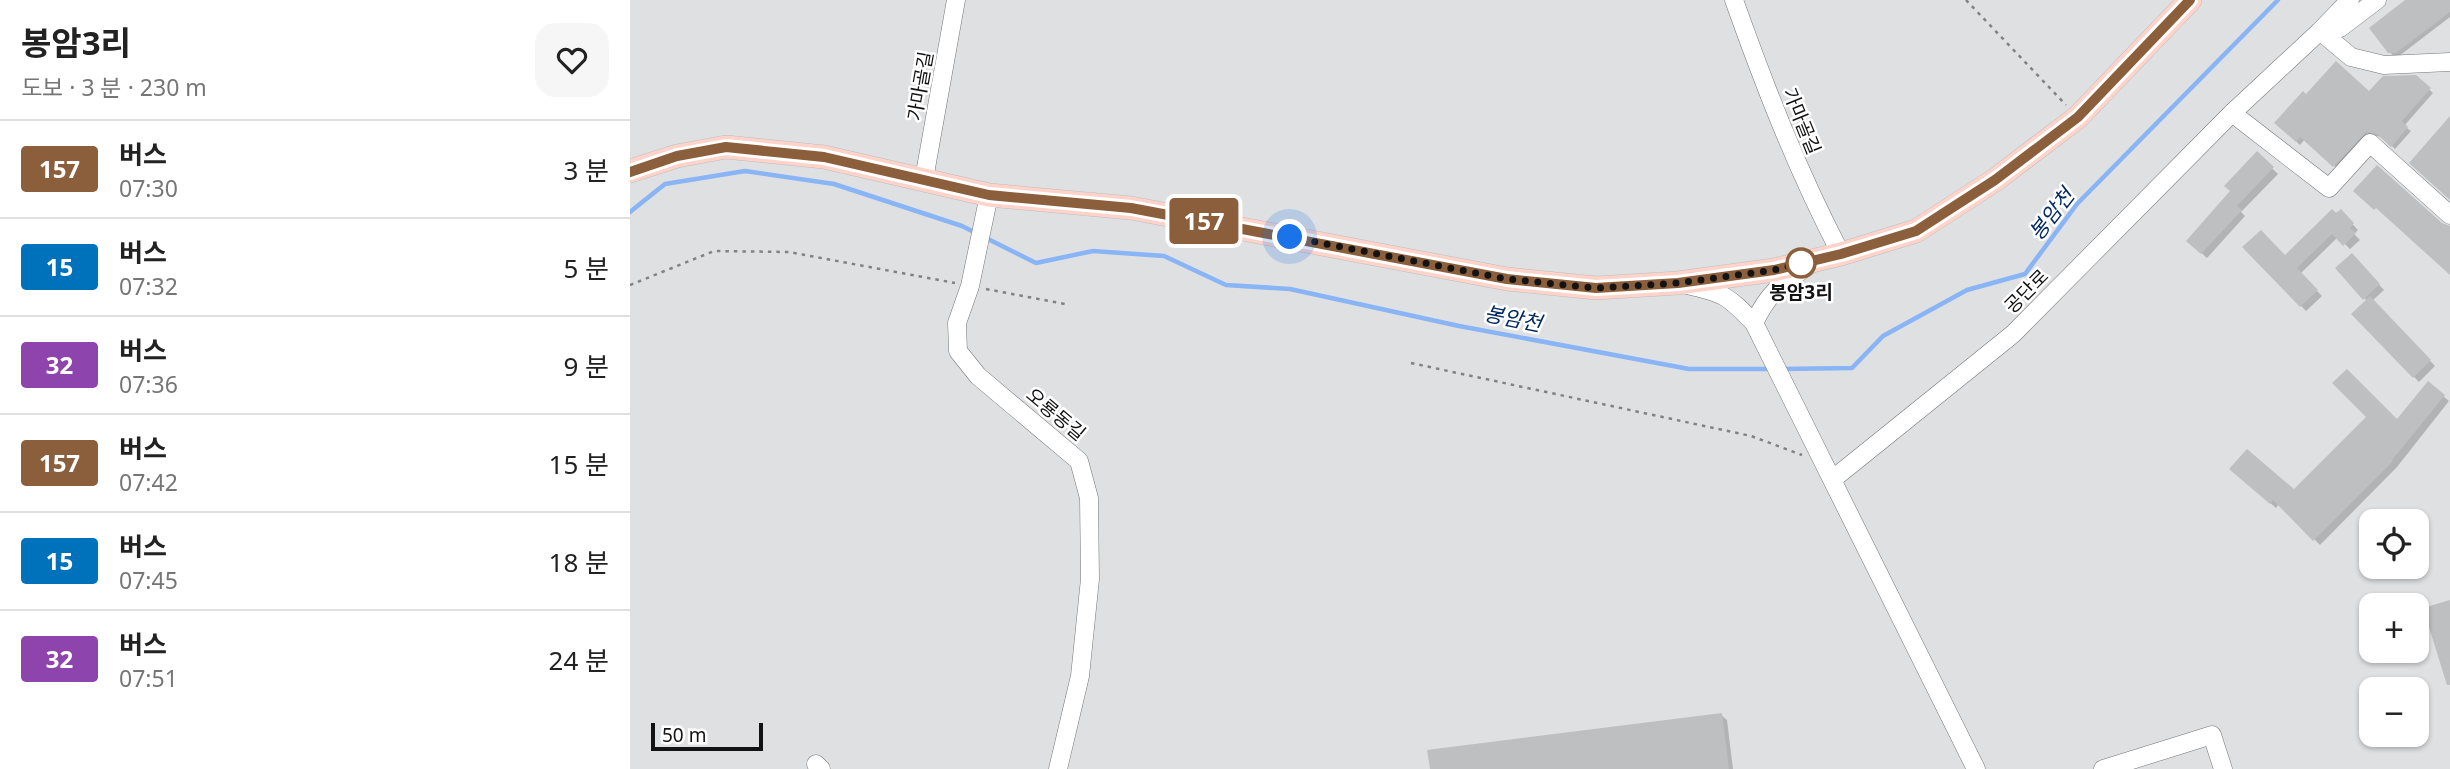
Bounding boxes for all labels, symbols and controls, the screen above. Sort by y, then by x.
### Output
text: 봉암3리 [21,20,131,65]
button: heart [535,23,609,97]
street label: 가마골길 [901,49,939,123]
text: 도보 · 3 분 · 230 m [21,71,207,103]
street label: 가마골길 [1777,84,1827,158]
text: 버스 [119,136,167,172]
text: 157 [39,152,80,185]
text: 3 분 [563,152,609,188]
text: 07:30 [119,172,178,204]
water label: 봉암천 [2022,180,2082,245]
line badge: 157 [1164,198,1244,244]
text: 157 [1183,204,1225,237]
your location [1272,219,1307,254]
text: 버스 [119,234,167,270]
marker: 봉암3리 [1786,248,1816,278]
text: 15 [46,250,73,283]
text: 5 분 [563,250,609,286]
street label: 공단로 [1998,263,2054,319]
text: 07:32 [119,270,178,302]
place label: 봉암3리 [1769,279,1833,305]
water label: 봉암천 [1482,299,1547,338]
text: 버스 [119,332,167,368]
text: 32 [46,348,73,381]
text: 9 분 [563,348,609,384]
text: 07:36 [119,368,178,400]
street label: 오룡동길 [1021,382,1091,446]
text: 버스 [119,430,167,466]
text: 157 [39,446,80,479]
text: 15 분 [549,446,609,482]
text: 07:42 [119,466,178,498]
map controls [2359,509,2429,747]
button: locate [2359,509,2429,579]
text: 버스 [119,528,167,564]
text: 15 [46,544,73,577]
text: 18 분 [549,544,609,580]
text: 07:45 [119,564,178,596]
button: + [2359,593,2429,663]
text: 버스 [119,626,167,662]
text: 32 [46,642,73,675]
text: 24 분 [549,642,609,678]
text: 07:51 [119,662,178,694]
button: − [2359,677,2429,747]
scale bar [651,720,763,752]
text: 50 m [662,722,706,748]

